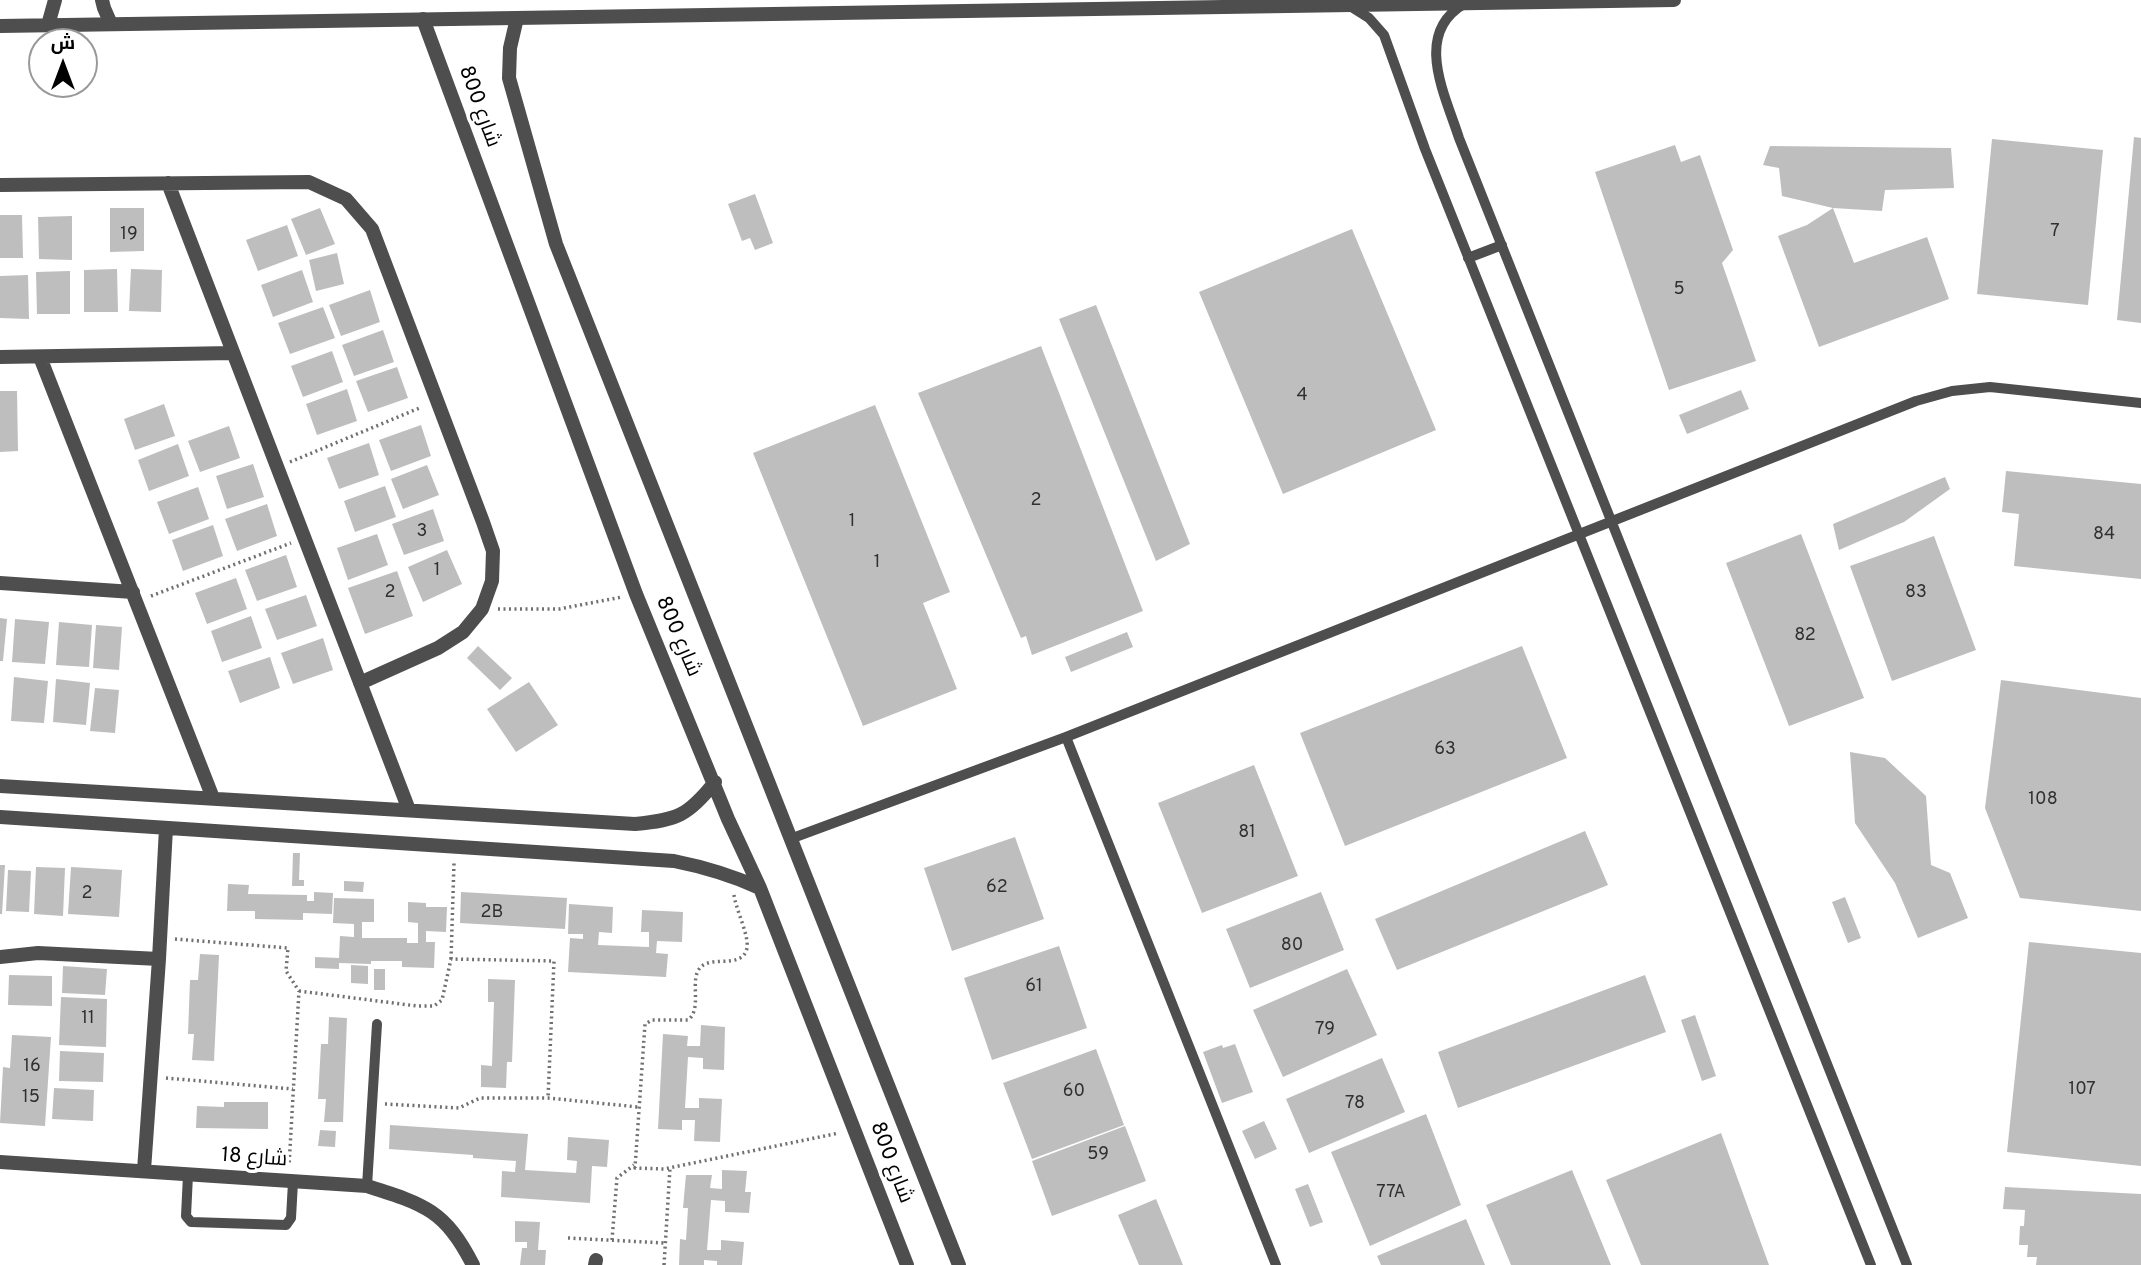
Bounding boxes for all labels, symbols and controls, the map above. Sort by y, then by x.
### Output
north arrow [28,28,98,98]
text: ش [51,32,75,56]
street label: شارع 800 [452,63,504,151]
house number: 7 [2050,221,2060,243]
house number: 19 [120,224,138,246]
house number: 5 [1673,279,1685,301]
house number: 4 [1296,385,1308,407]
house number: 2 [1030,490,1042,512]
house number: 1 [849,511,855,533]
house number: 3 [417,521,427,543]
house number: 84 [2093,524,2115,546]
house number: 1 [874,552,880,574]
house number: 1 [434,560,440,582]
house number: 2 [384,582,396,604]
house number: 83 [1905,582,1927,604]
street label: شارع 800 [649,593,705,681]
house number: 82 [1794,625,1816,647]
house number: 63 [1434,739,1456,761]
house number: 108 [2028,789,2058,811]
house number: 81 [1238,822,1256,844]
house number: 62 [986,877,1008,899]
house number: 2 [81,883,93,905]
house number: 2B [481,902,503,924]
house number: 80 [1281,935,1303,957]
house number: 61 [1025,976,1043,998]
house number: 11 [81,1008,95,1030]
house number: 79 [1315,1019,1335,1041]
house number: 16 [23,1056,41,1078]
house number: 107 [2068,1079,2096,1101]
house number: 60 [1063,1081,1085,1103]
house number: 15 [22,1087,40,1109]
house number: 78 [1345,1093,1365,1115]
street label: شارع 800 [863,1119,917,1207]
street label: شارع 18 [220,1144,288,1174]
house number: 59 [1087,1144,1109,1166]
house number: 77A [1376,1182,1406,1204]

